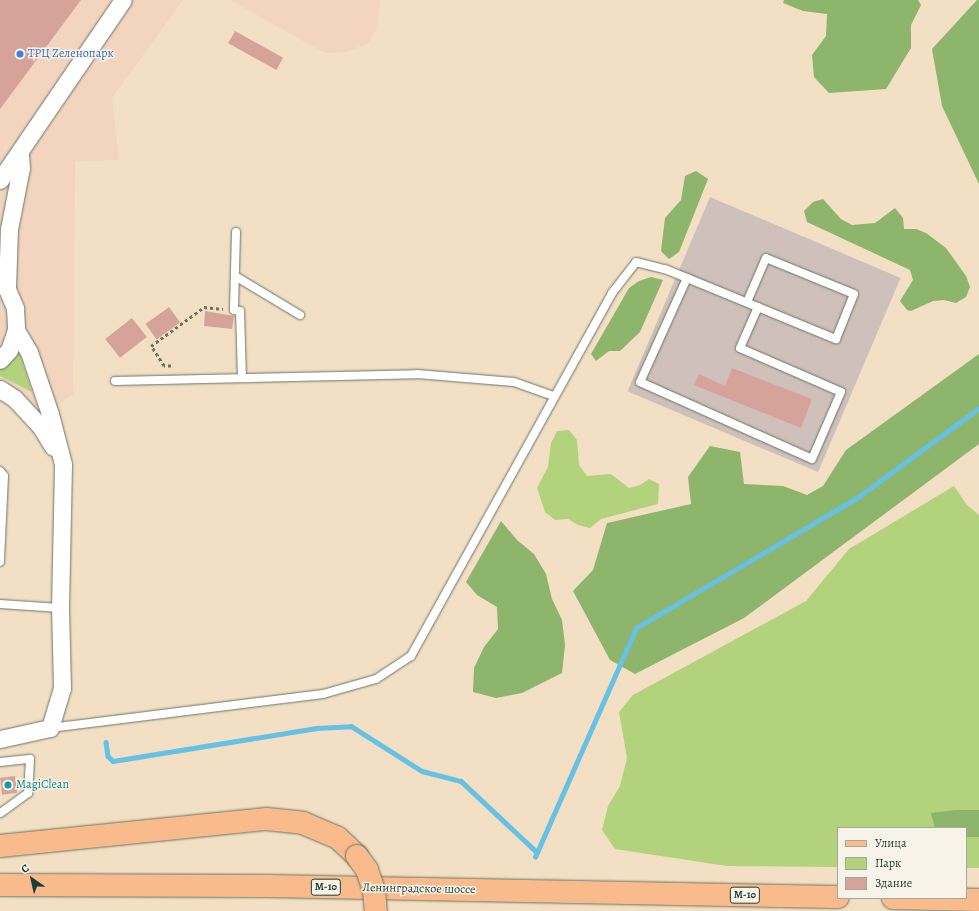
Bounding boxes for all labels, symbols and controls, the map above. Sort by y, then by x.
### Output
place label: ТРЦ Zеленопарк [28,47,114,61]
marker: ТРЦ Zеленопарк [15,49,25,59]
place label: MagiClean [16,778,69,792]
marker: MagiClean [3,780,13,790]
legend [837,827,967,899]
text: Улица [875,835,906,851]
text: Парк [875,855,901,871]
north arrow [12,859,52,899]
text: С [18,861,32,877]
text: Здание [875,875,912,891]
road number: М-10 [310,878,342,896]
street label: Ленинградское шоссе [362,881,476,897]
road number: М-10 [729,886,761,904]

